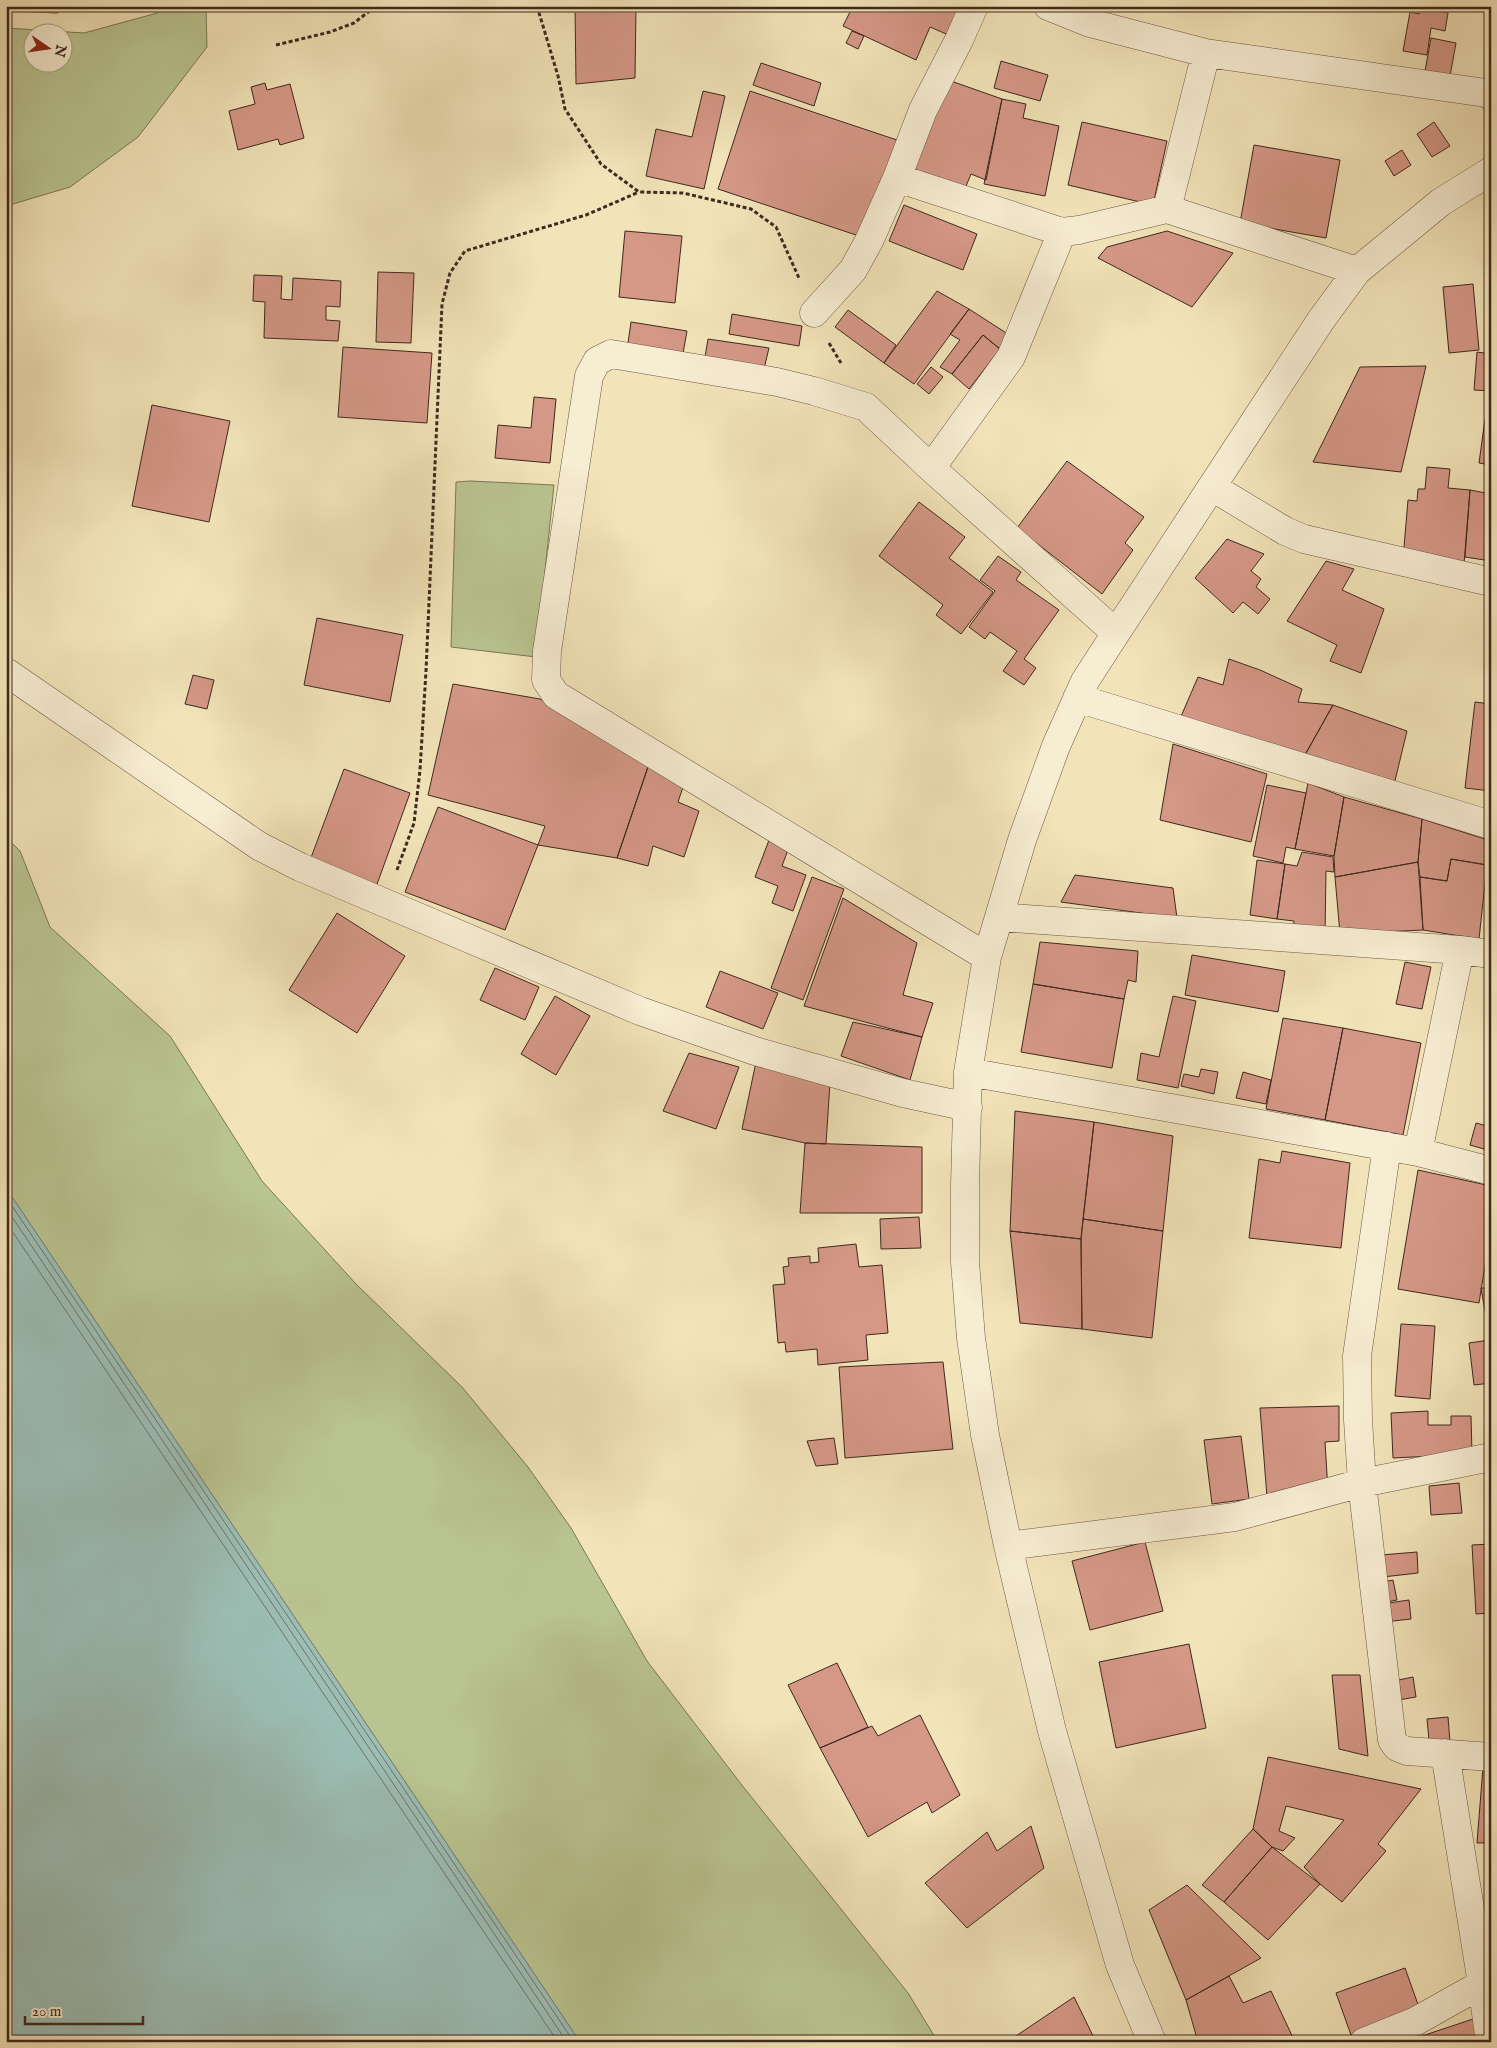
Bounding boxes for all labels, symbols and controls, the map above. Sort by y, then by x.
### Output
north arrow [22,22,72,72]
text: N [50,42,70,59]
scale bar [25,1993,142,2025]
text: 20 m [32,2002,62,2021]

